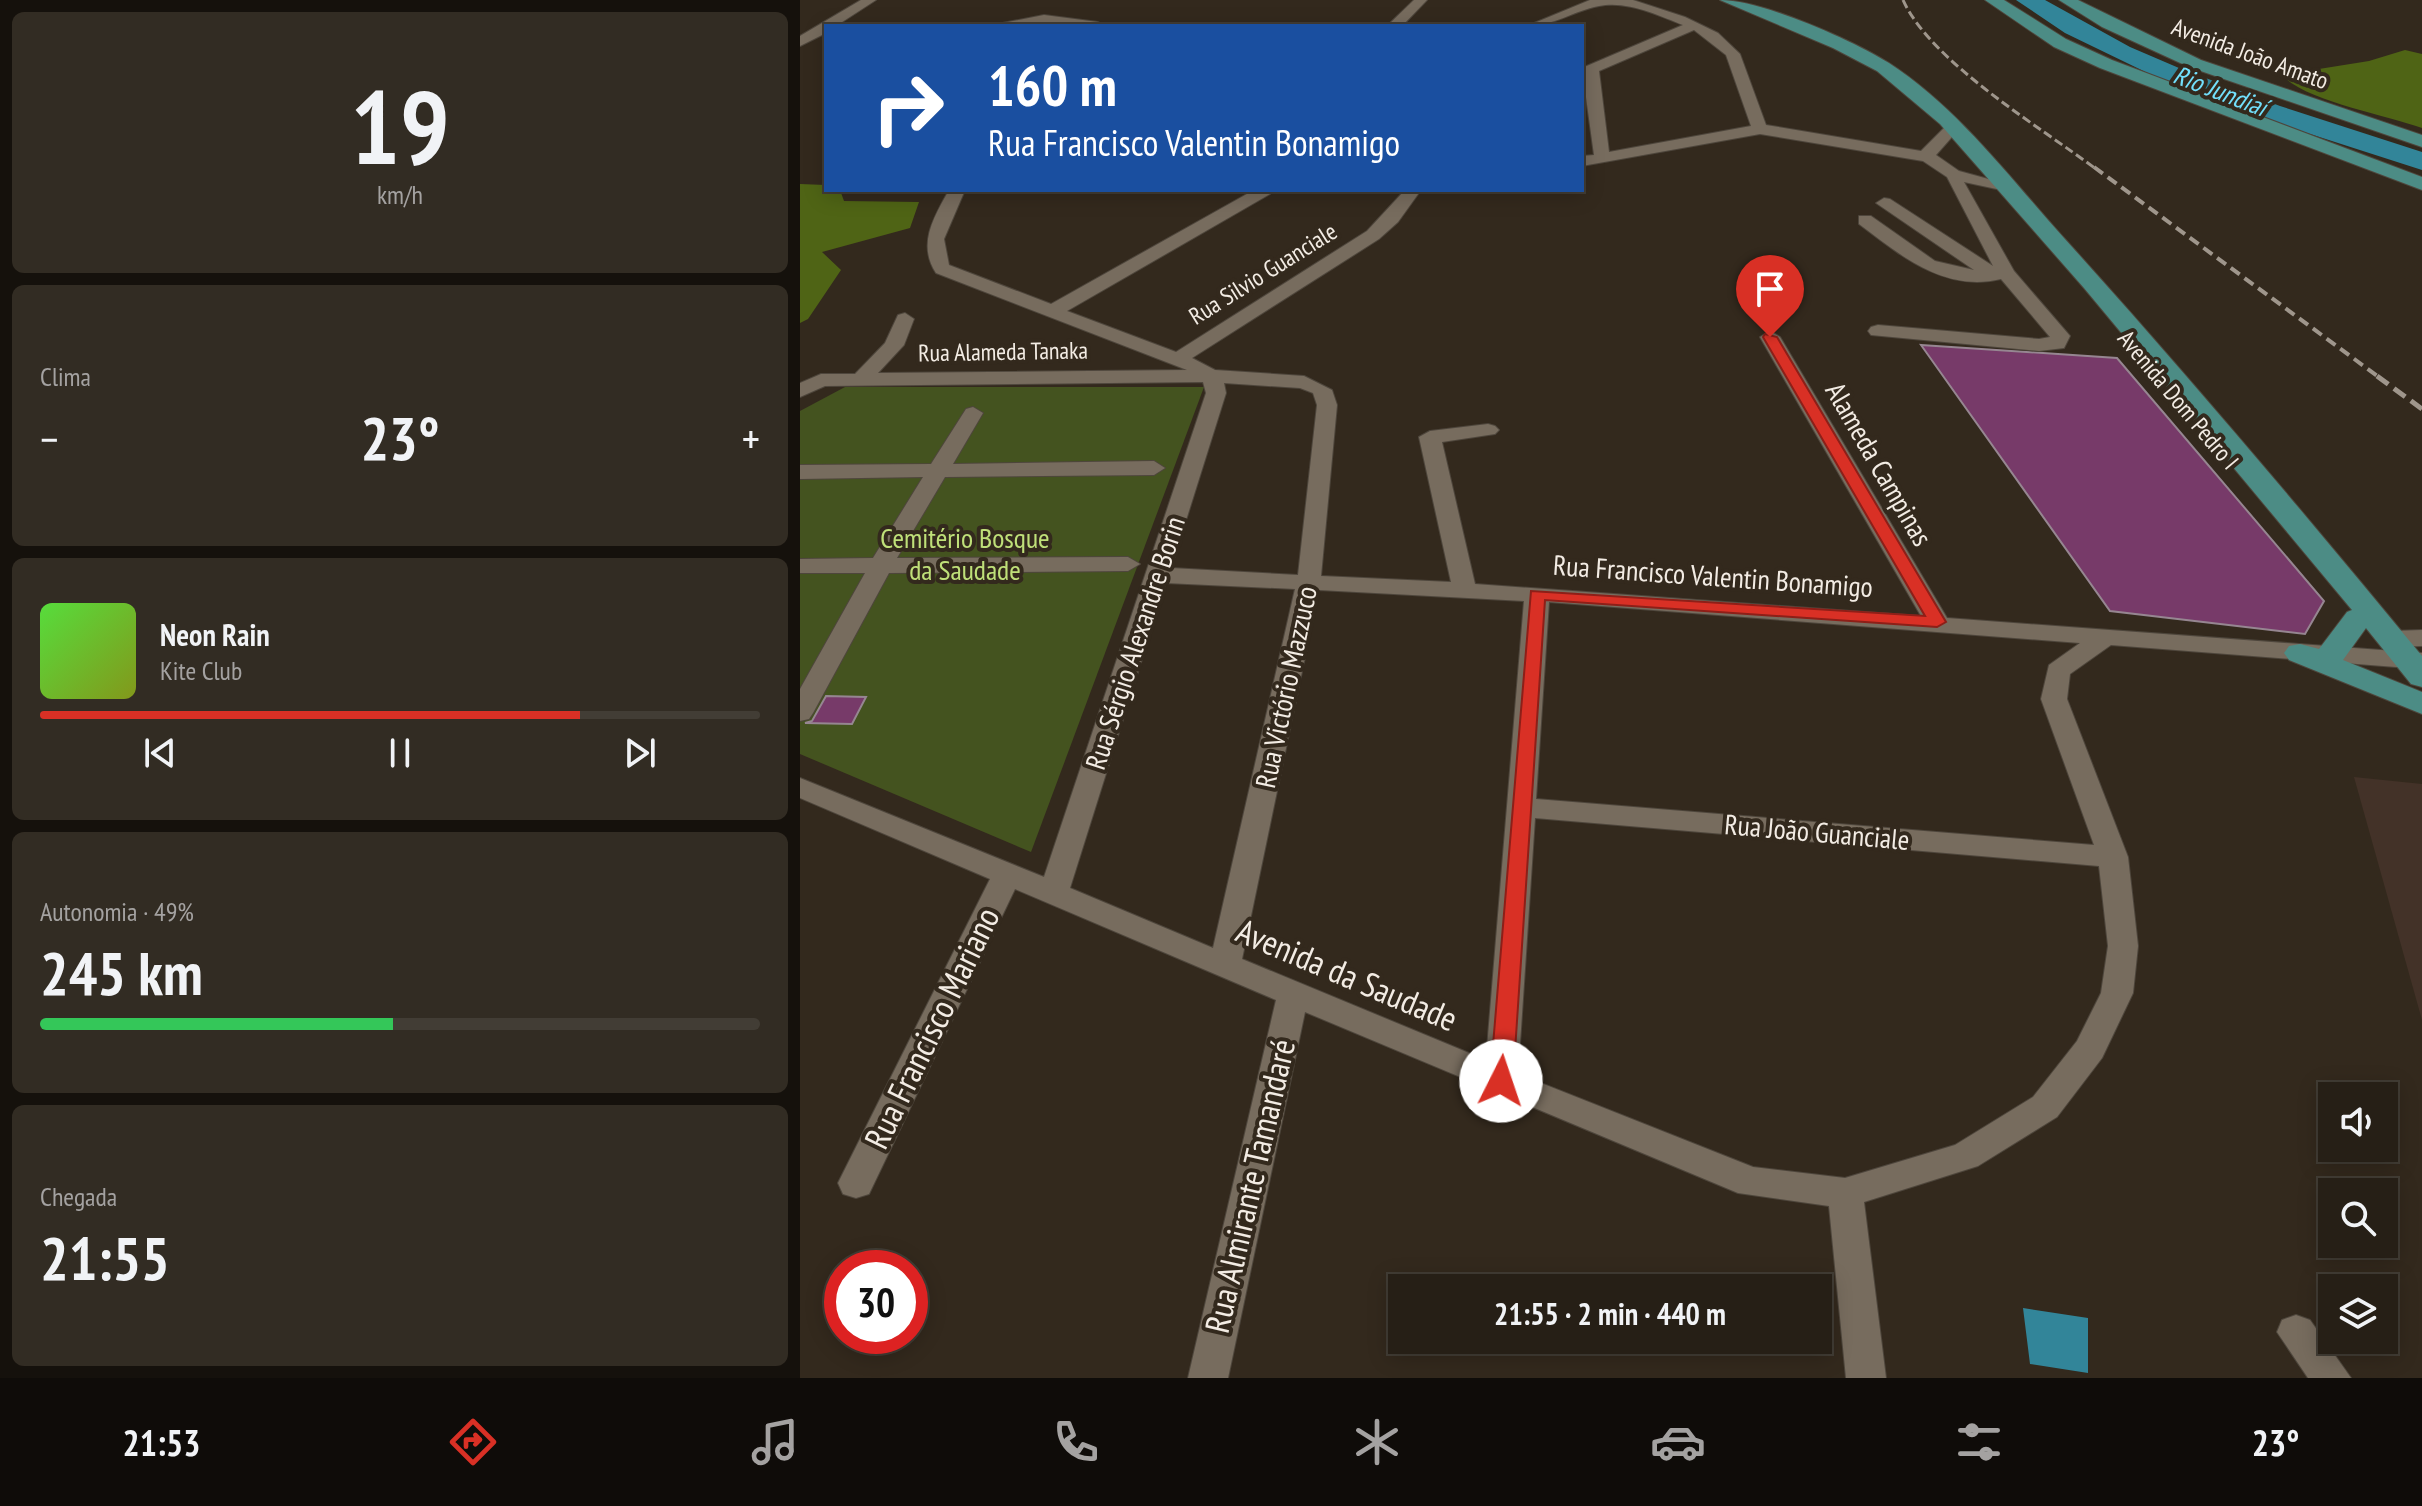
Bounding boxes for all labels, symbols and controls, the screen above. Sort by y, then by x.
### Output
street label: Avenida João Amato [2168,11,2333,96]
text: 160 m [988,49,1117,121]
icon: right [856,56,960,160]
text: 19 [350,58,450,193]
water label: Rio Jundiaí [2169,58,2275,125]
text: Rua Francisco Valentin Bonamigo [988,119,1400,166]
text: km/h [377,178,423,211]
street label: Rua Silvio Guanciale [1183,216,1343,331]
pin [1736,255,1804,337]
icon: arrive [1748,267,1792,311]
street label: Avenida Dom Pedro I [2111,324,2246,476]
street label: Rua Alameda Tanaka [918,335,1088,368]
text: Clima [40,360,91,393]
street label: Alameda Campinas [1818,375,1941,552]
text: 23° [360,399,440,477]
text: − [40,410,58,467]
text: + [742,410,760,467]
street label: Rua Sérgio Alexandre Borin [1076,512,1193,774]
park label: Cemitério Bosque da Saudade [880,519,1050,588]
street label: Rua Francisco Valentin Bonamigo [1552,546,1874,605]
street label: Rua Victório Mazzuco [1246,583,1325,791]
text: Neon Rain [160,615,270,654]
text: Kite Club [160,654,242,687]
icon: previous [138,731,182,775]
icon: pause [378,731,422,775]
icon: next [618,731,662,775]
street label: Rua João Guanciale [1723,805,1911,858]
text: Autonomia · 49% [40,895,194,928]
street label: Rua Francisco Mariano [854,900,1009,1156]
street label: Avenida da Saudade [1230,908,1464,1040]
text: 245 km [40,934,203,1012]
street label: Rua Almirante Tamandaré [1194,1035,1304,1337]
position arrow [1459,1039,1543,1123]
map controls [2318,1082,2398,1354]
button: sound [2318,1082,2398,1162]
button: search [2318,1178,2398,1258]
text: Chegada [40,1180,117,1213]
text: 21:55 [40,1219,170,1297]
speed limit sign: 30 [824,1250,928,1354]
button: layers [2318,1274,2398,1354]
text: 21:55 · 2 min · 440 m [1494,1294,1726,1333]
icon: directions [445,1414,501,1470]
icon: music [747,1414,803,1470]
icon: phone [1048,1414,1104,1470]
icon: climate [1349,1414,1405,1470]
icon: car [1650,1414,1706,1470]
icon: filters [1951,1414,2007,1470]
text: 21:53 [123,1419,200,1466]
text: 23° [2252,1419,2299,1466]

